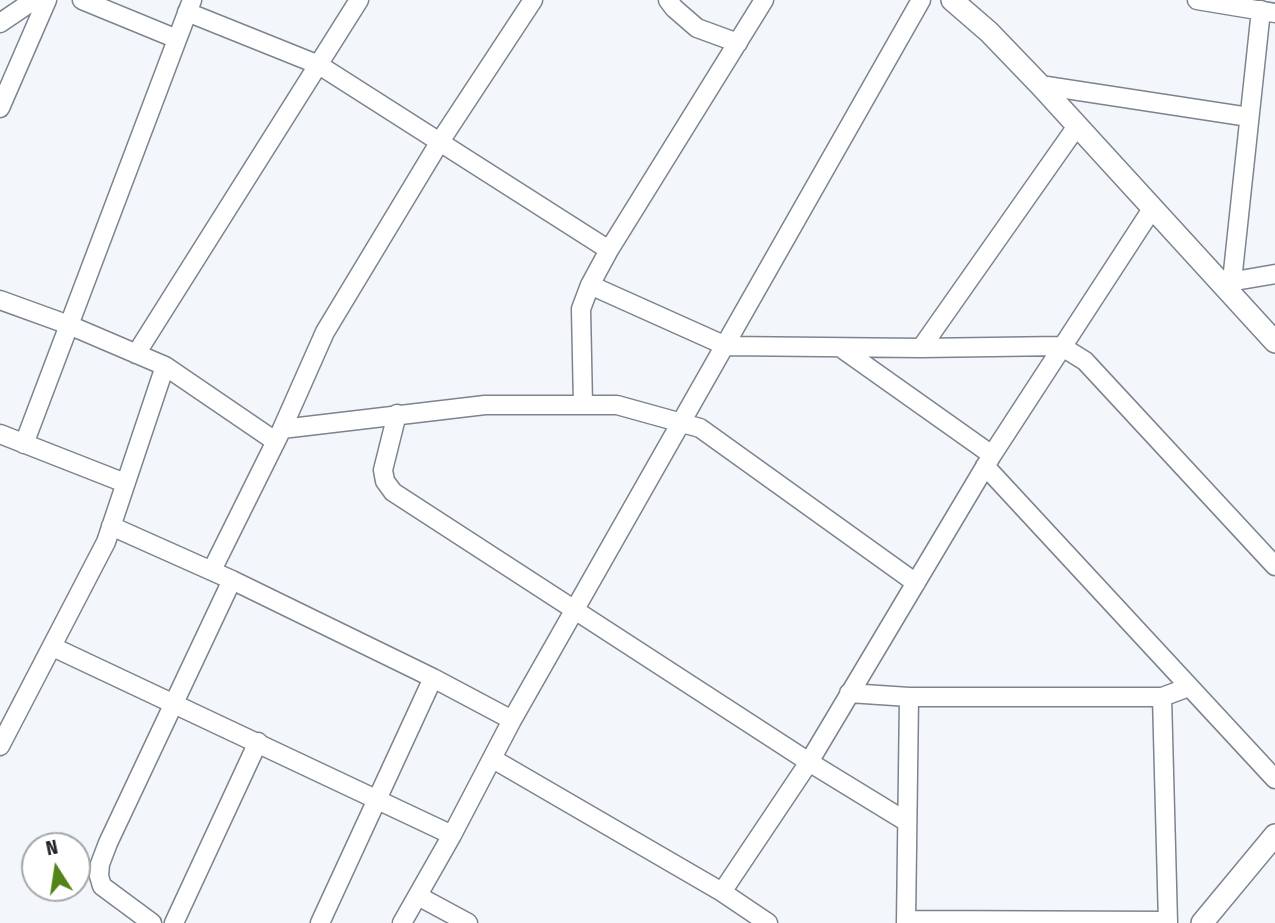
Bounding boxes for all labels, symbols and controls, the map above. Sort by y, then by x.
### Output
north arrow [21,832,91,902]
text: N [44,835,60,860]

